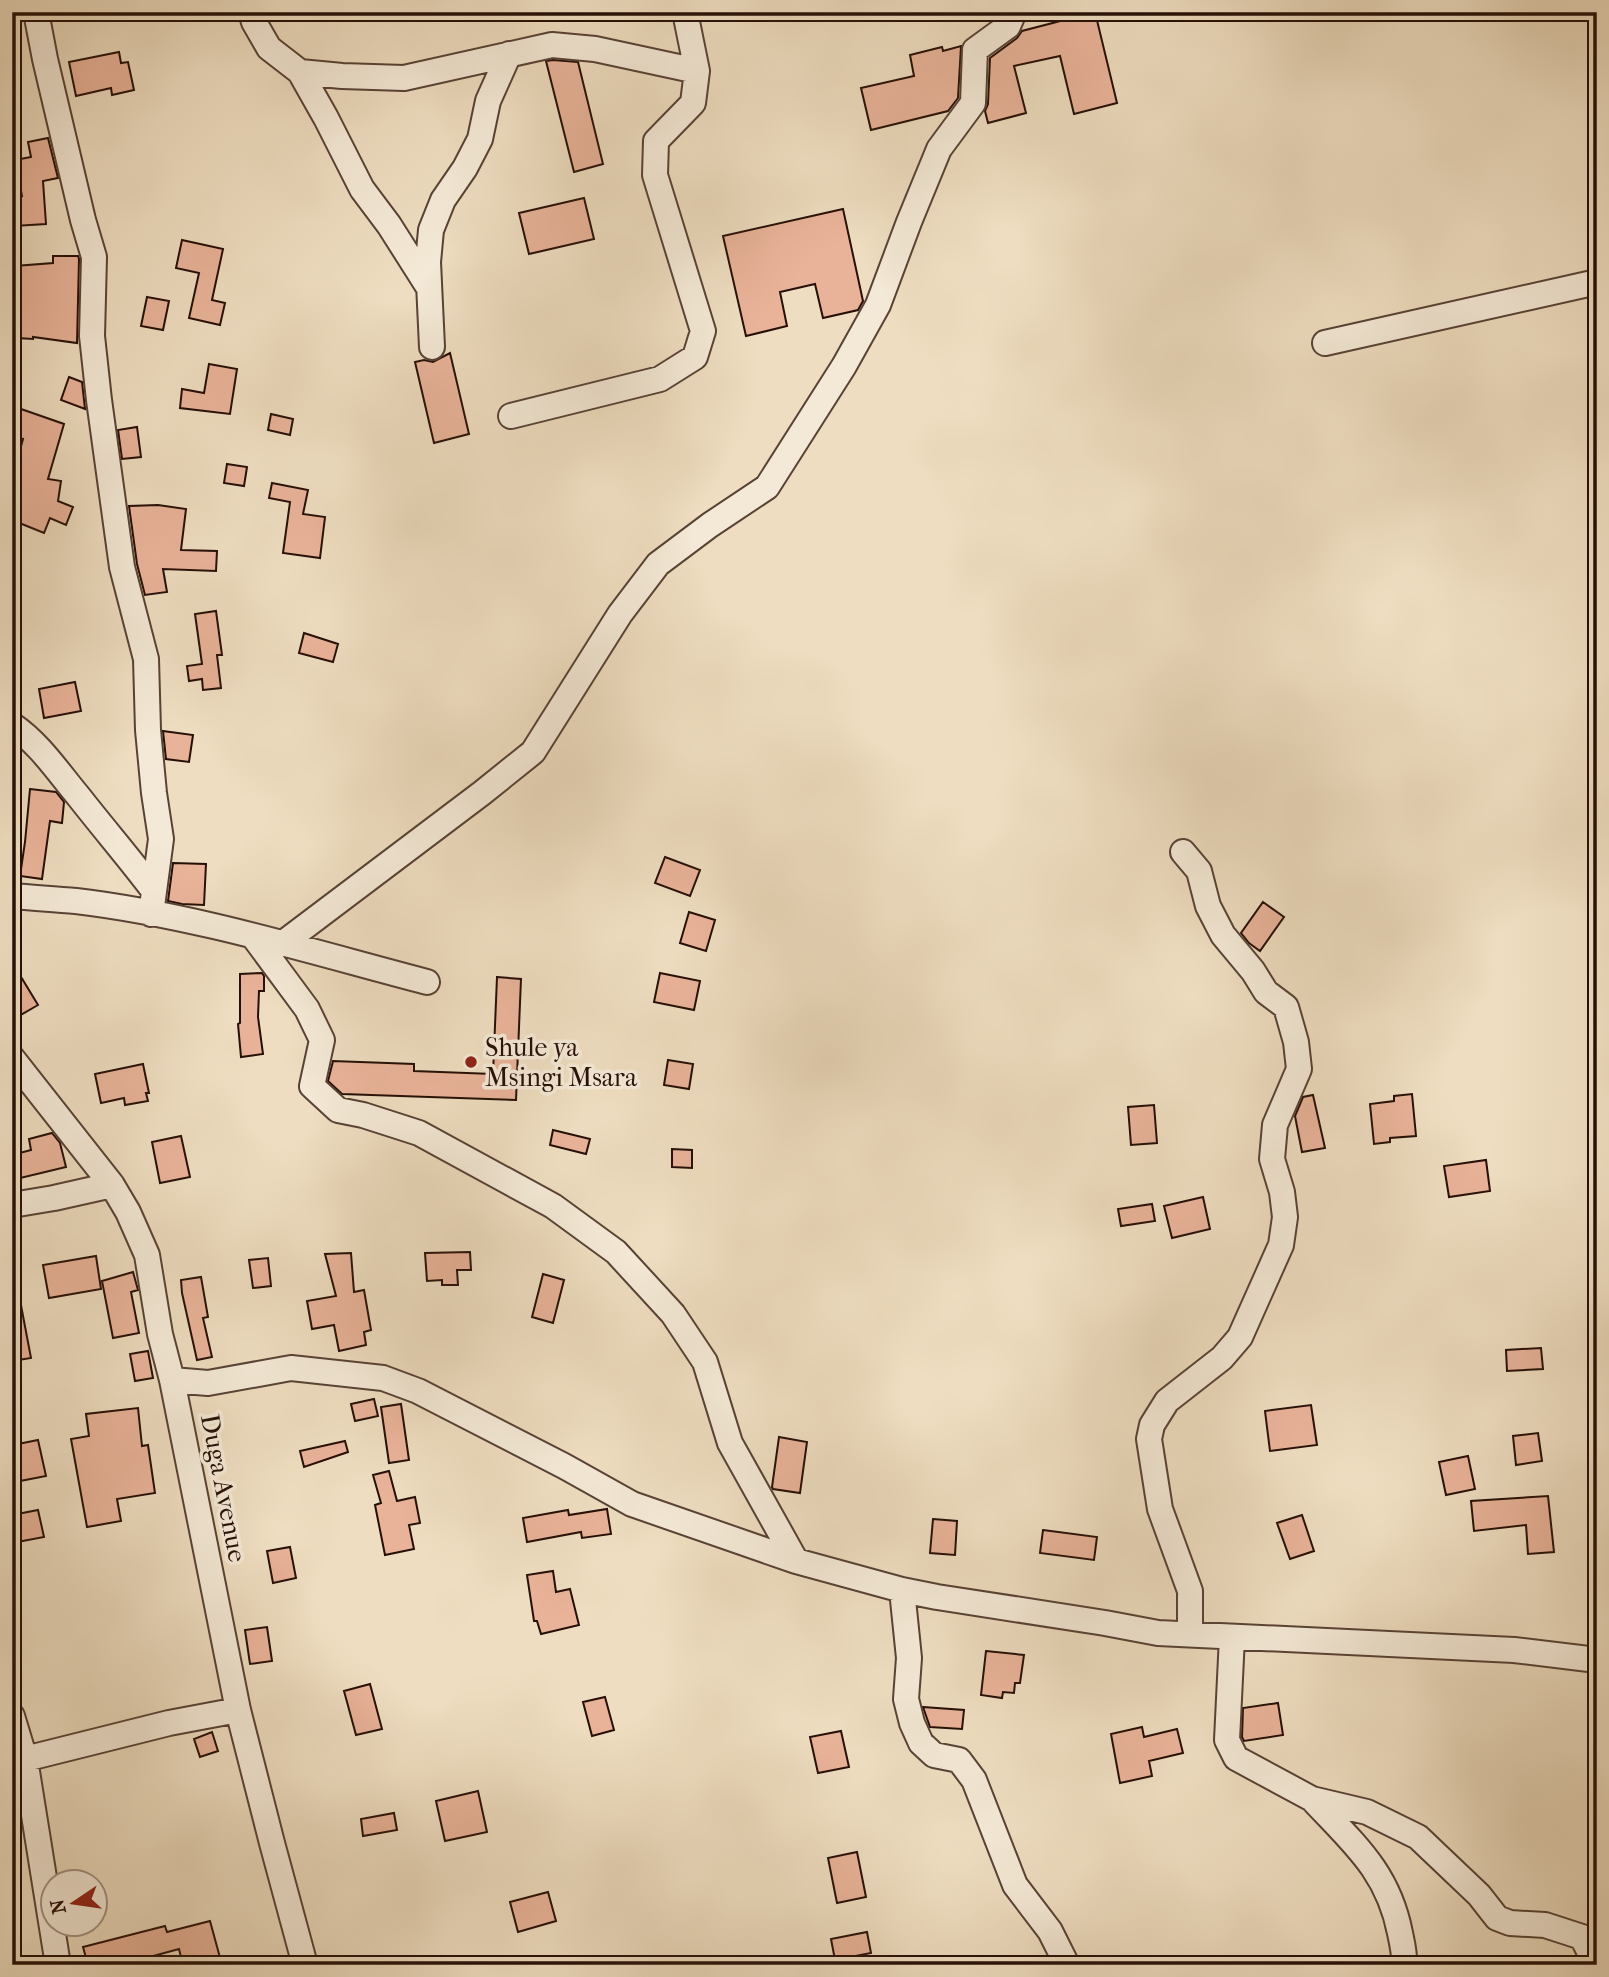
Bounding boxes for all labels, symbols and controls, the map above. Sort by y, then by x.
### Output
place label: Shule ya Msingi Msara [485,1032,638,1093]
marker: Shule ya Msingi Msara [463,1054,479,1070]
street label: Duga Avenue [194,1412,253,1565]
north arrow [38,1868,108,1938]
text: N [46,1897,71,1916]

